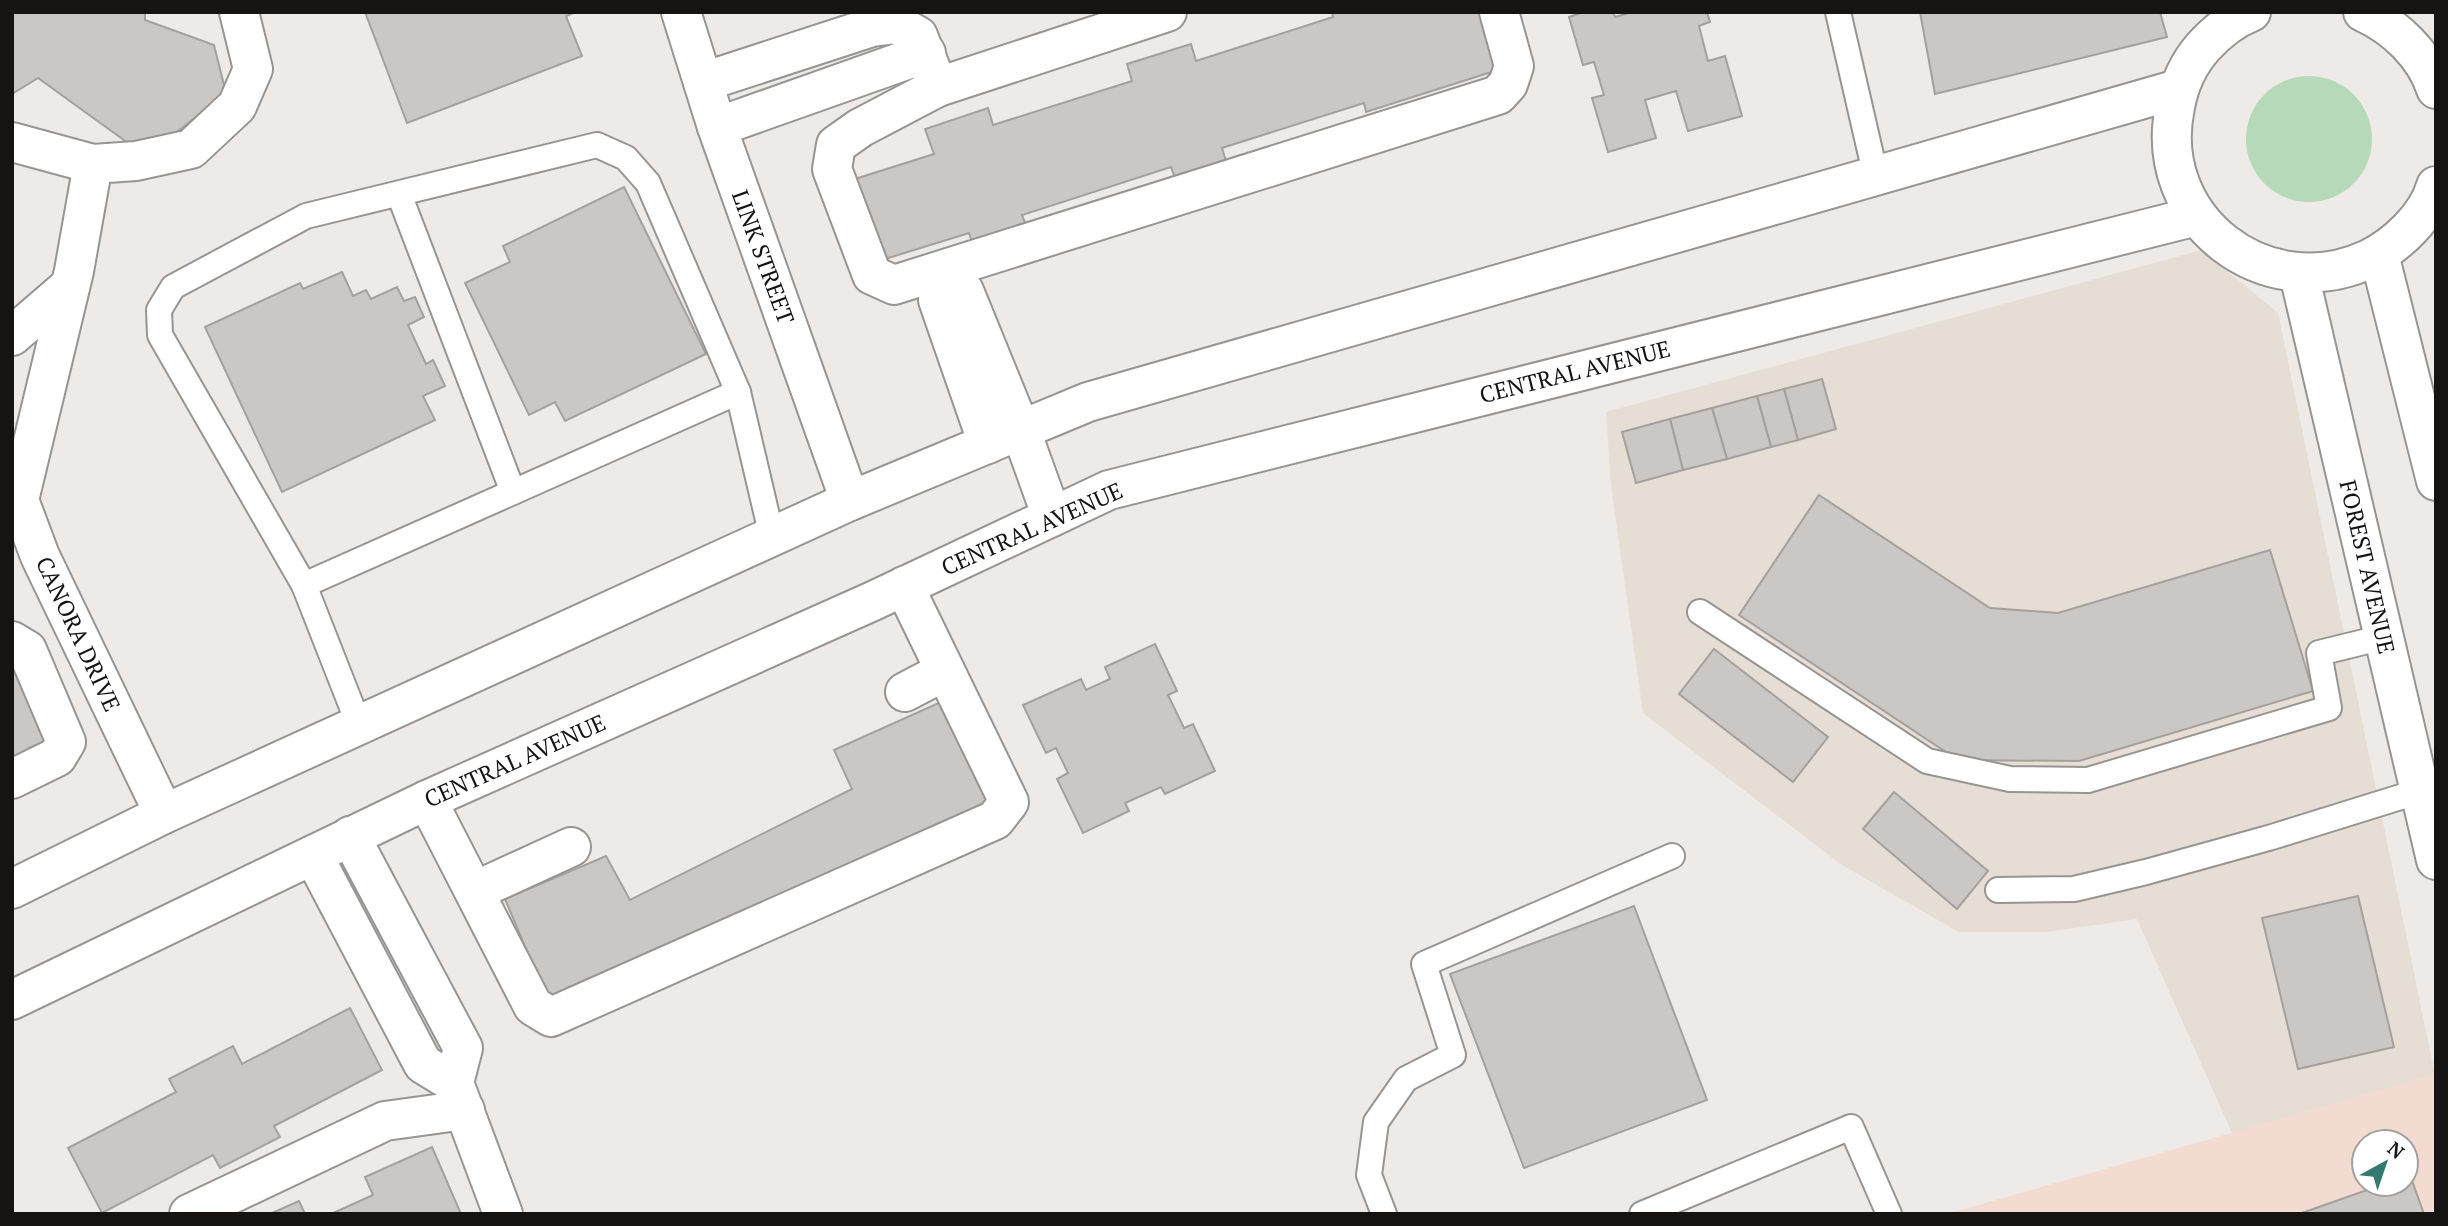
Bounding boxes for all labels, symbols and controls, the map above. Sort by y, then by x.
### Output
street label: LINK STREET [725,186,802,328]
street label: CENTRAL AVENUE [1476,333,1673,410]
street label: CENTRAL AVENUE [936,475,1127,582]
street label: FOREST AVENUE [2332,477,2403,657]
street label: CANORA DRIVE [29,551,128,716]
street label: CENTRAL AVENUE [419,707,610,814]
north arrow [2350,1128,2420,1198]
text: N [2383,1135,2410,1164]

